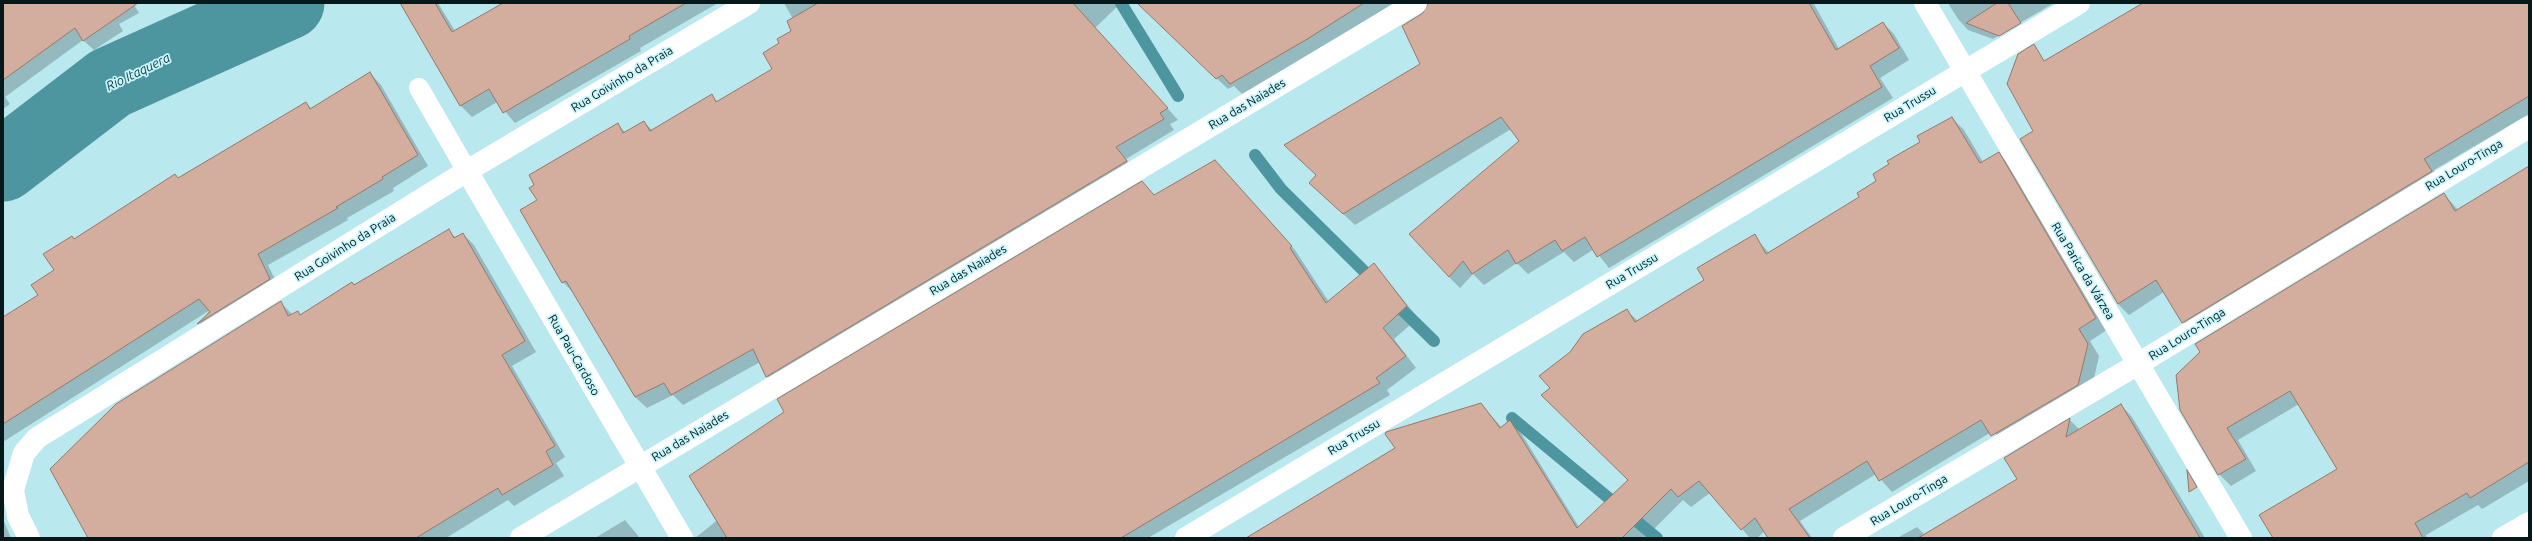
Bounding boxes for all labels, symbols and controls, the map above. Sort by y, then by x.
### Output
street label: Rua Goivinho da Praia [568,43,676,115]
water label: Rio Itaquera [104,50,172,94]
street label: Rua das Naiades [1206,75,1288,133]
street label: Rua Trussu [1881,83,1939,125]
street label: Rua Louro-Tinga [2423,136,2505,194]
street label: Rua Goivinho da Praia [292,210,398,284]
street label: Rua Parica da Várzea [2048,220,2118,322]
street label: Rua das Naiades [927,241,1009,299]
street label: Rua Trussu [1603,250,1661,292]
street label: Rua Louro-Tinga [2146,305,2228,363]
street label: Rua Pau-Cardoso [545,312,603,398]
street label: Rua das Naiades [649,407,731,465]
street label: Rua Trussu [1325,416,1383,458]
street label: Rua Louro-Tinga [1868,471,1950,529]

